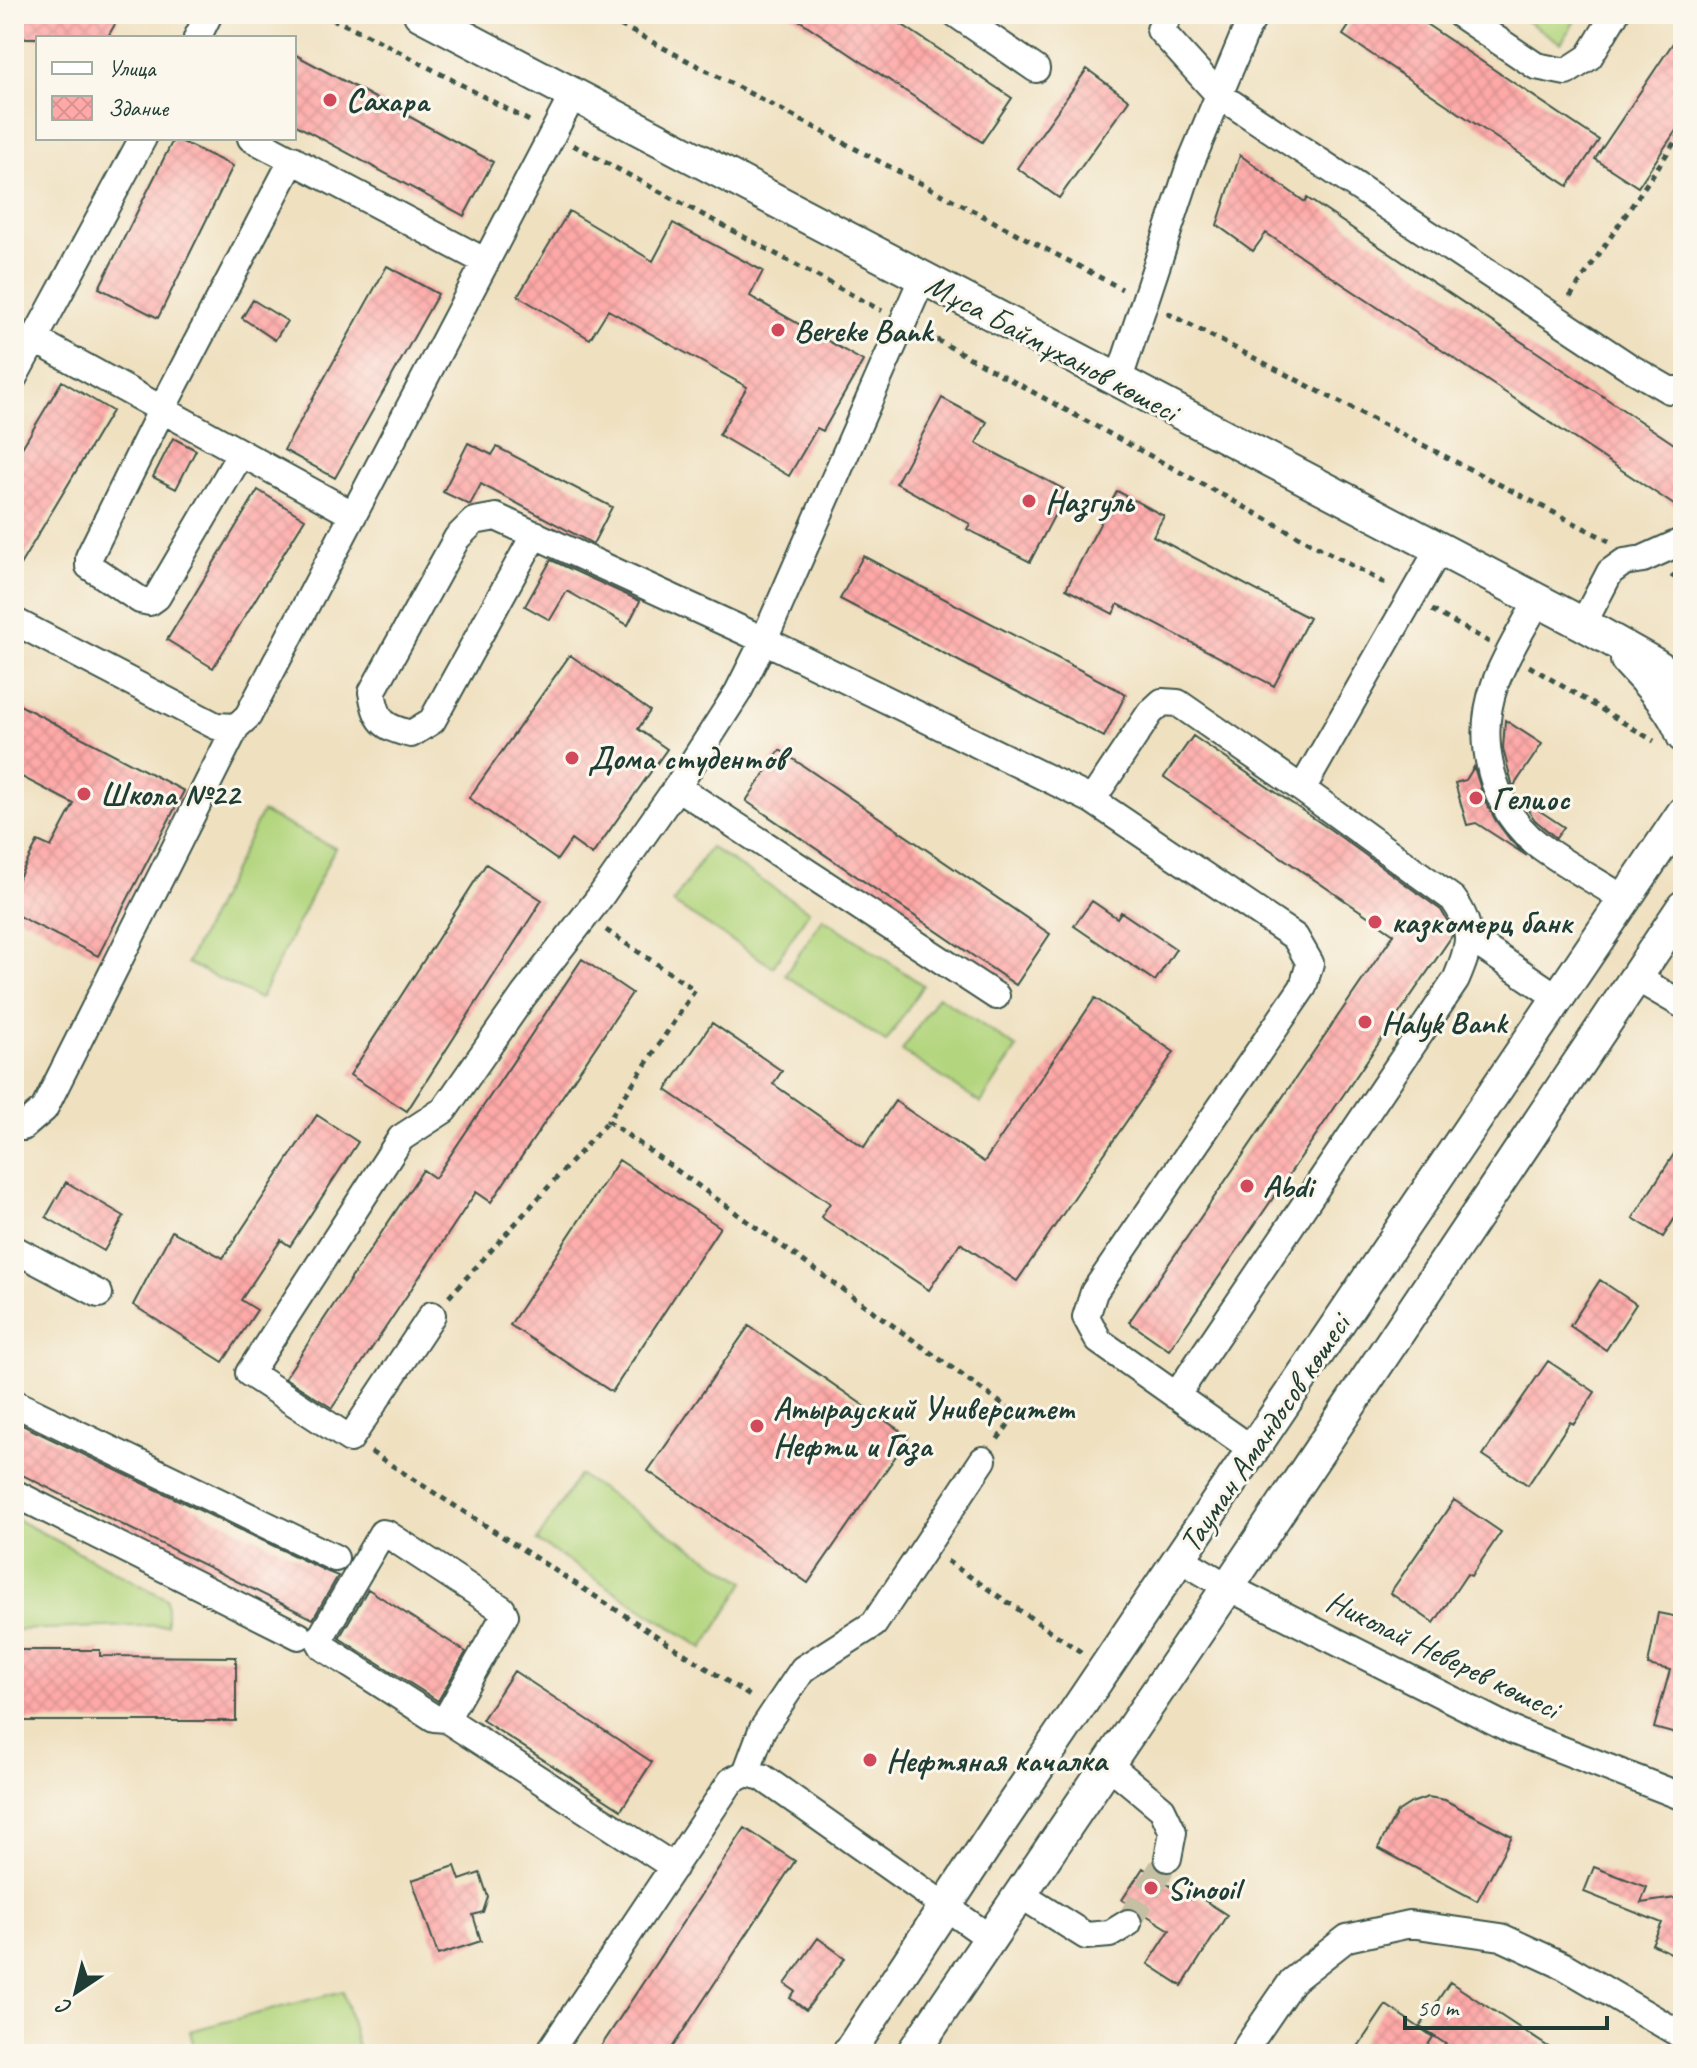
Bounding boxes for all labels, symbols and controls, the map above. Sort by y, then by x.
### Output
legend [36,36,296,140]
text: Улица [108,53,157,83]
place label: Сахара [346,80,432,121]
marker: Сахара [321,91,339,109]
text: Здание [108,93,170,123]
street label: Мұса Баймұханов көшесі [918,264,1189,433]
place label: Bereke Bank [794,310,935,351]
marker: Bereke Bank [769,321,787,339]
place label: Назгуль [1045,481,1135,523]
marker: Назгуль [1020,492,1038,510]
place label: Дома студентов [588,738,793,779]
marker: Дома студентов [563,749,581,767]
place label: Школа №22 [100,774,242,815]
place label: Гелиос [1492,778,1571,819]
marker: Школа №22 [75,785,93,803]
marker: Гелиос [1467,789,1485,807]
place label: казкомерц банк [1391,902,1574,943]
marker: казкомерц банк [1366,913,1384,931]
place label: Halyk Bank [1381,1002,1509,1043]
marker: Halyk Bank [1356,1013,1374,1031]
place label: Abdi [1263,1166,1316,1207]
marker: Abdi [1238,1177,1256,1195]
street label: Тауман Амандосов көшесі [1170,1303,1362,1560]
place label: Атырауский Университет Нефти и Газа [773,1388,1075,1467]
marker: Атырауский Университет Нефти и Газа [748,1417,766,1435]
street label: Николай Неверев көшесі [1320,1580,1570,1730]
place label: Нефтяная качалка [886,1740,1109,1781]
marker: Нефтяная качалка [861,1751,879,1769]
place label: Sinooil [1167,1868,1246,1909]
marker: Sinooil [1142,1879,1160,1897]
north arrow [36,1952,116,2032]
scale bar [1405,1980,1607,2030]
text: С [50,1991,78,2022]
text: 50 m [1417,1993,1460,2023]

